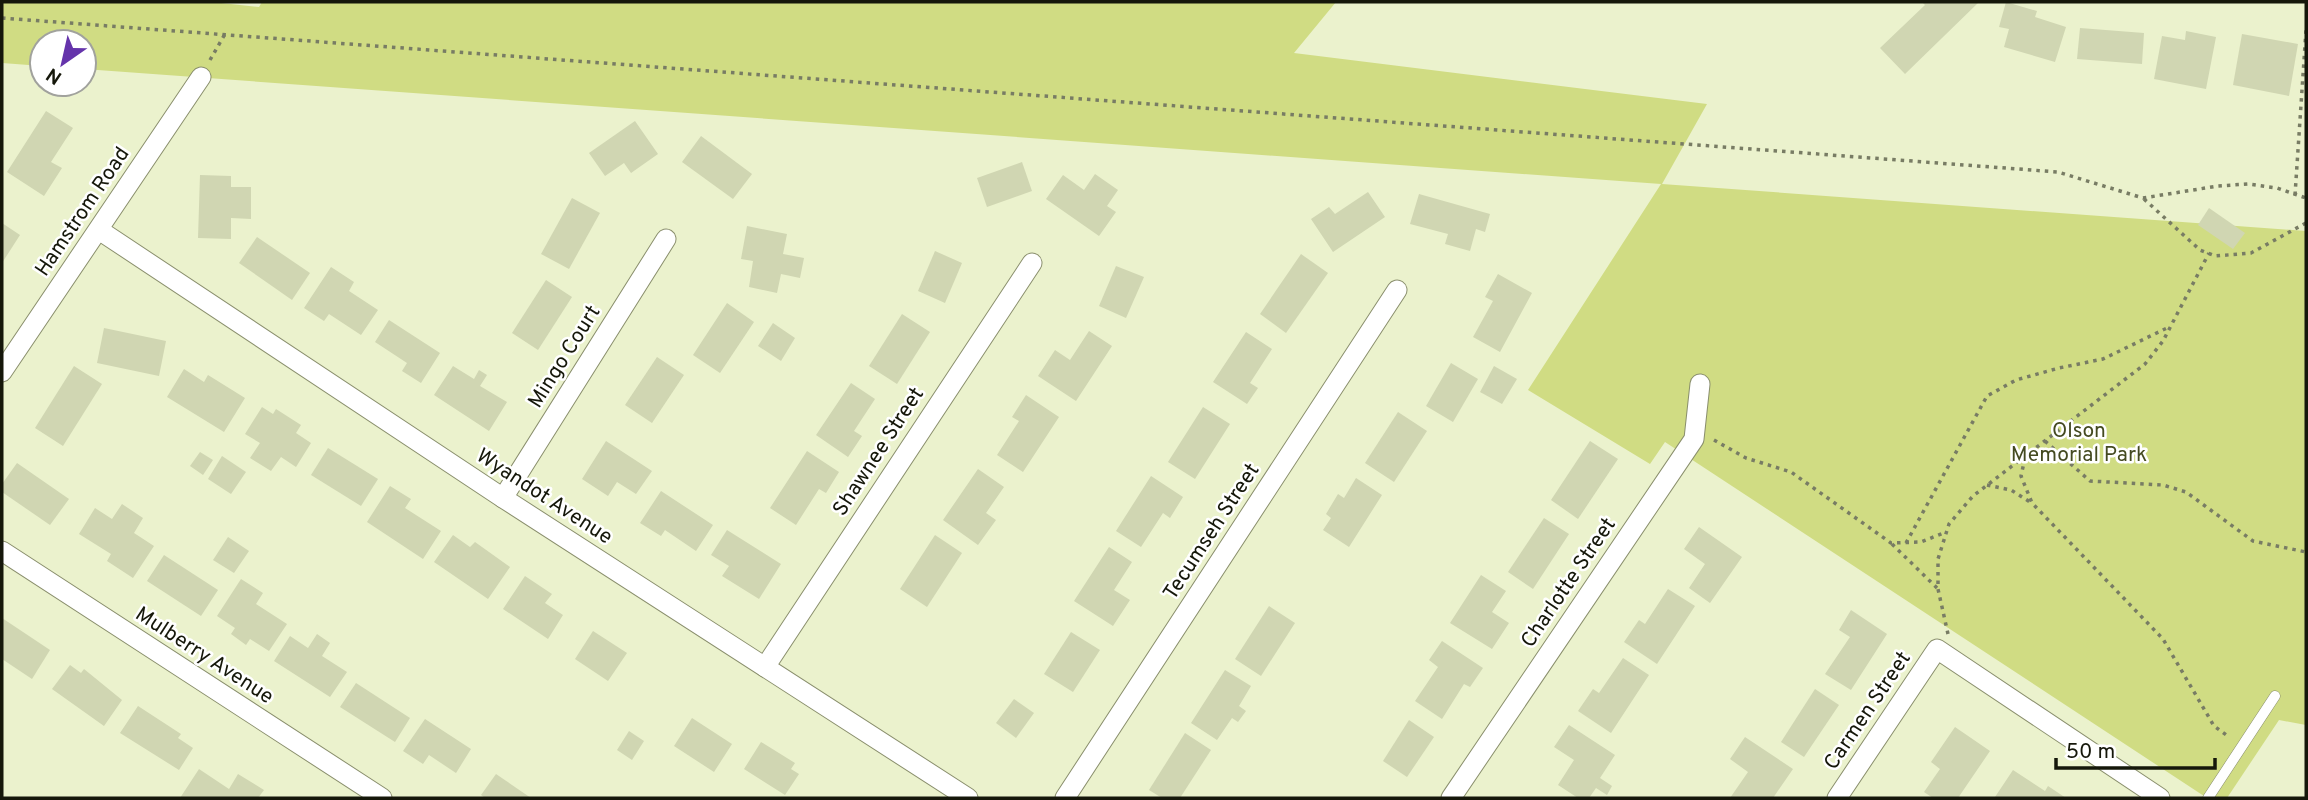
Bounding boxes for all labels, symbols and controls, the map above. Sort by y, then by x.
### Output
north arrow [28,28,98,98]
text: N [42,62,67,89]
street label: Hamstrom Road [30,142,136,282]
street label: Mingo Court [523,300,607,414]
street label: Shawnee Street [827,382,931,522]
park label: Olson Memorial Park [2011,418,2147,469]
street label: Wyandot Avenue [471,443,617,551]
street label: Tecumseh Street [1158,459,1266,605]
street label: Charlotte Street [1516,513,1622,653]
street label: Mulberry Avenue [130,601,278,711]
street label: Carmen Street [1818,647,1918,775]
scale bar [2056,726,2215,770]
text: 50 m [2066,739,2115,766]

